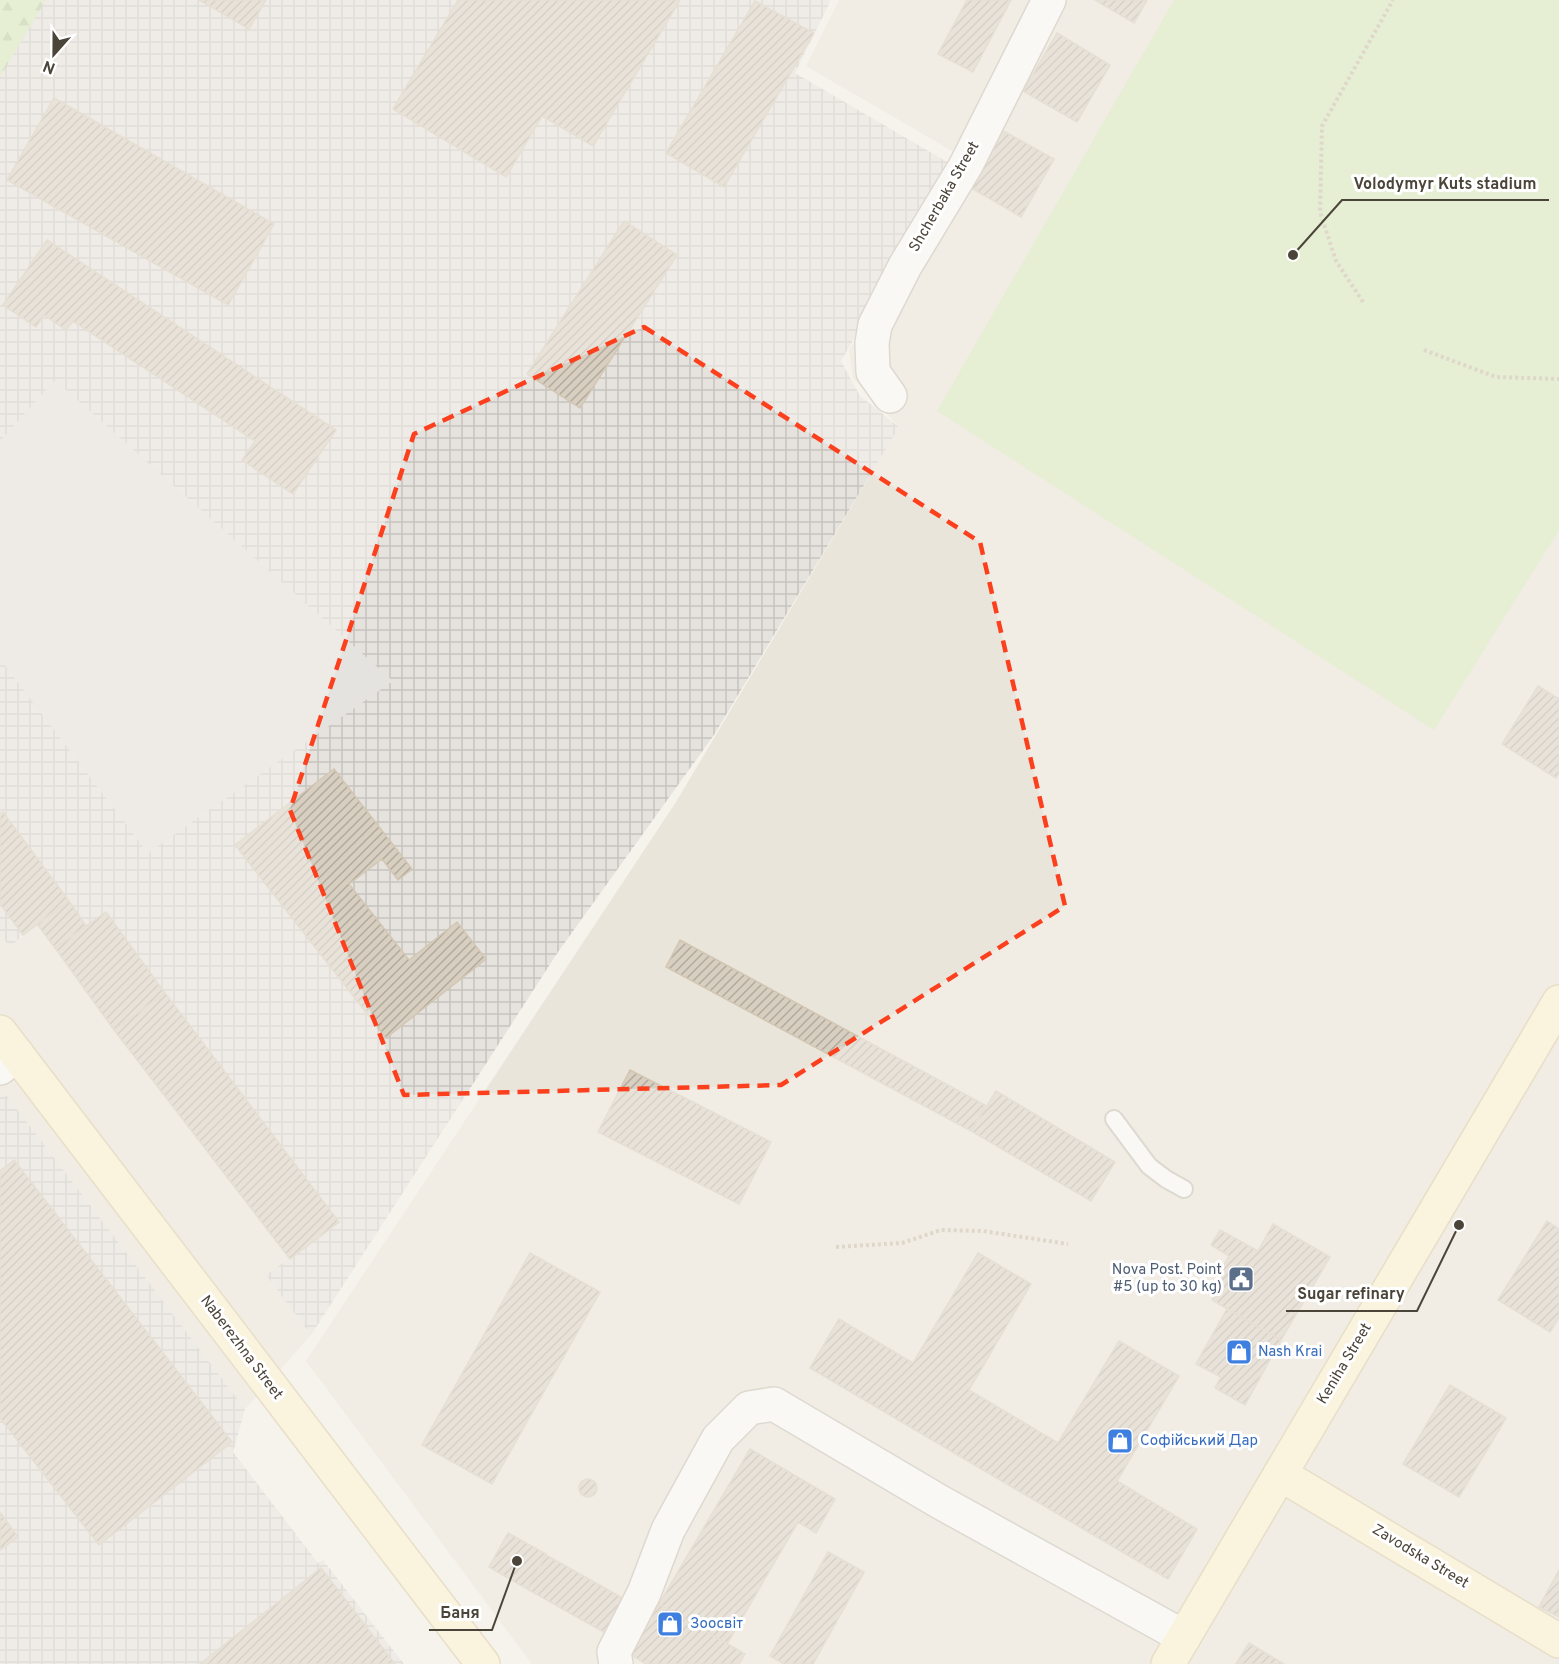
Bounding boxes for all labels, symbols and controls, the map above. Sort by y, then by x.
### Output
north arrow [24,24,84,84]
text: N [40,55,58,78]
street label: Shcherbaka Street [906,138,984,256]
callout: Volodymyr Kuts stadium [1342,166,1549,200]
text: Volodymyr Kuts stadium [1354,175,1536,195]
place label: Nova Post. Point #5 (up to 30 kg) [1112,1261,1222,1297]
public building icon: Nova Post. Point #5 (up to 30 kg) [1226,1264,1256,1294]
callout: Sugar refinary [1286,1277,1417,1311]
text: Sugar refinary [1297,1285,1405,1305]
street label: Naberezhna Street [196,1292,286,1404]
street label: Keniha Street [1313,1320,1377,1408]
shop icon: Nash Krai [1224,1337,1254,1367]
place label: Nash Krai [1258,1343,1322,1362]
shop icon: Софійський Дар [1105,1426,1135,1456]
place label: Софійський Дар [1140,1432,1258,1451]
street label: Zavodska Street [1368,1521,1472,1593]
callout: Баня [429,1596,492,1630]
text: Баня [440,1604,480,1624]
shop icon: Зоосвіт [655,1609,685,1639]
place label: Зоосвіт [690,1615,743,1634]

